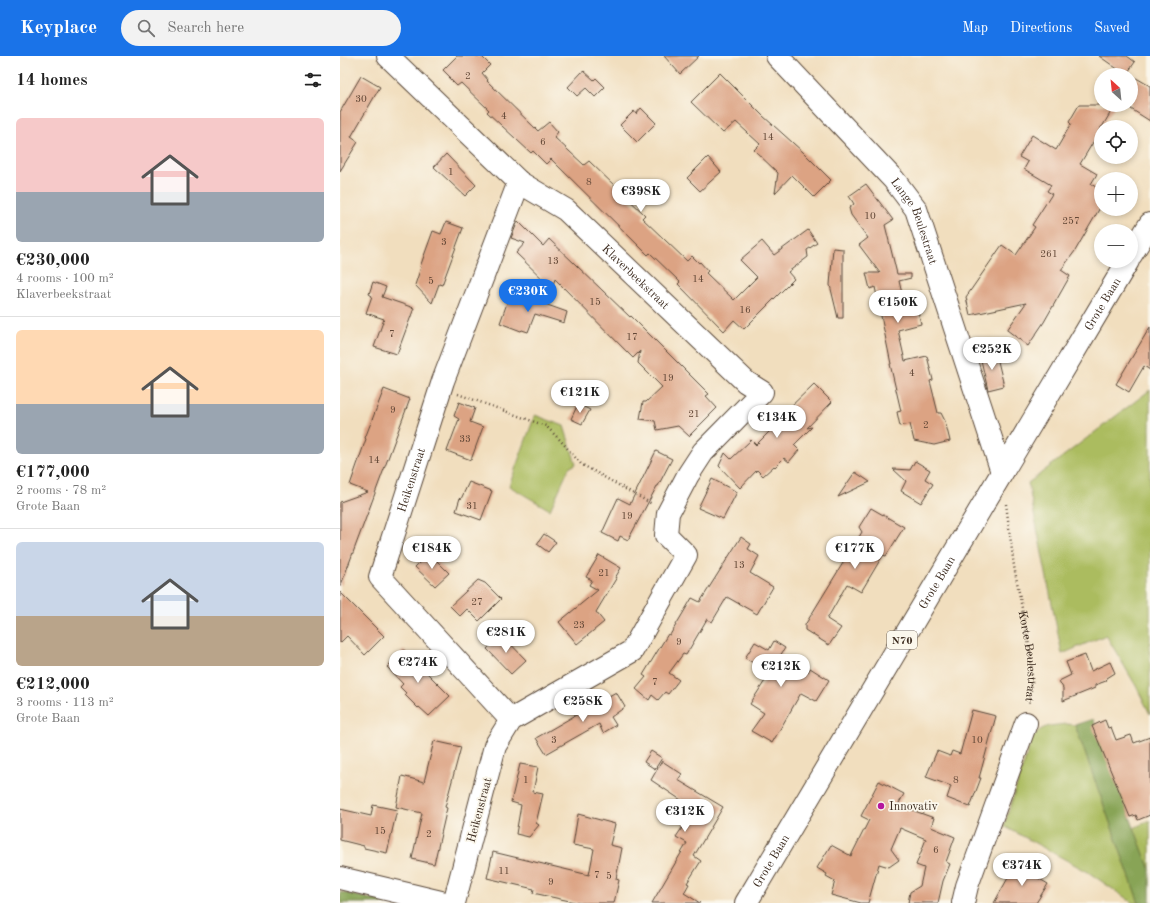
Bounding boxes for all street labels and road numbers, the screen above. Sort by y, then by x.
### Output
street label: Lange Beulestraat [888,176,939,266]
street label: Klaverbeekstraat [599,243,671,312]
street label: Grote Baan [1083,276,1124,333]
street label: Heikenstraat [396,446,428,514]
street label: Grote Baan [917,554,958,611]
street label: Korte Beulestraat [1016,610,1037,703]
road number: N70 [887,631,917,649]
street label: Heikenstraat [466,776,494,844]
street label: Grote Baan [752,832,792,890]

